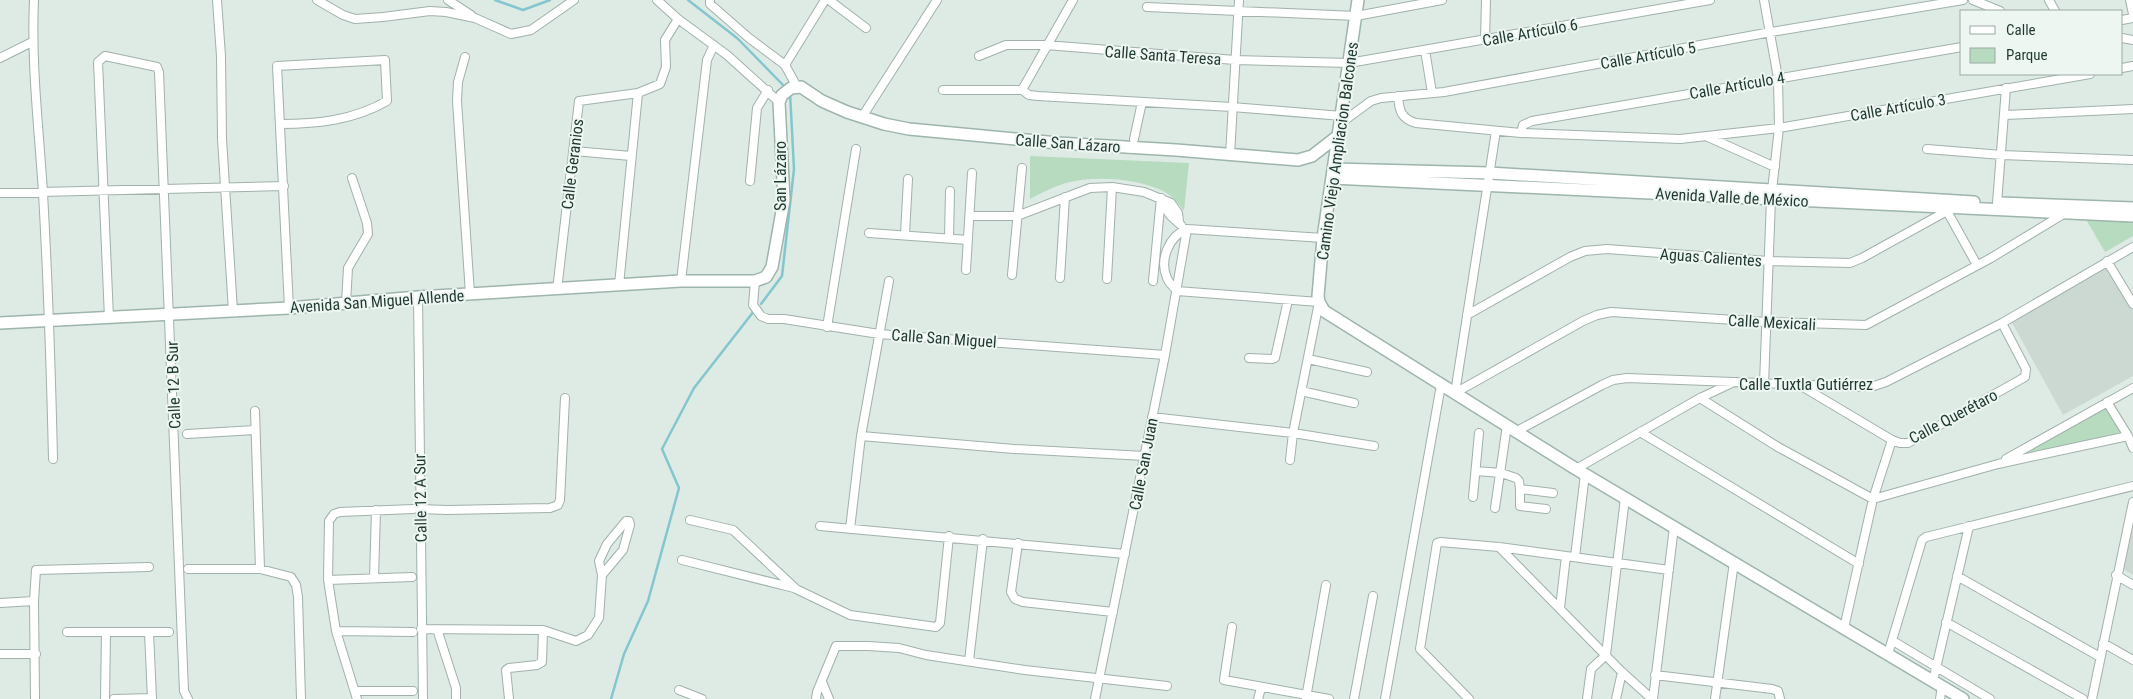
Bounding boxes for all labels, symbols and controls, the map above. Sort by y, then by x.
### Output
legend [1960,10,2123,75]
street label: Calle Artículo 6 [1481,15,1579,50]
text: Calle [2006,21,2036,39]
street label: Calle Artículo 5 [1599,38,1697,73]
street label: Camino Viejo Ampliacion Balcones [1313,41,1362,261]
street label: Calle Santa Teresa [1104,42,1222,69]
text: Parque [2006,46,2048,64]
street label: Calle Artículo 4 [1688,68,1786,103]
street label: Calle Artículo 3 [1849,90,1947,125]
street label: Calle Geranios [558,118,587,210]
street label: Calle San Lázaro [1015,130,1121,157]
street label: San Lázaro [771,141,790,211]
street label: Avenida Valle de México [1655,184,1809,211]
street label: Aguas Calientes [1659,244,1763,271]
street label: Avenida San Miguel Allende [289,286,465,317]
street label: Calle Mexicali [1728,311,1816,334]
street label: Calle San Miguel [891,325,997,352]
street label: Calle 12 B Sur [162,341,185,429]
street label: Calle Tuxtla Gutiérrez [1739,375,1873,394]
street label: Calle Querétaro [1906,385,2001,448]
street label: Calle San Juan [1125,416,1162,512]
street label: Calle 12 A Sur [410,453,431,542]

